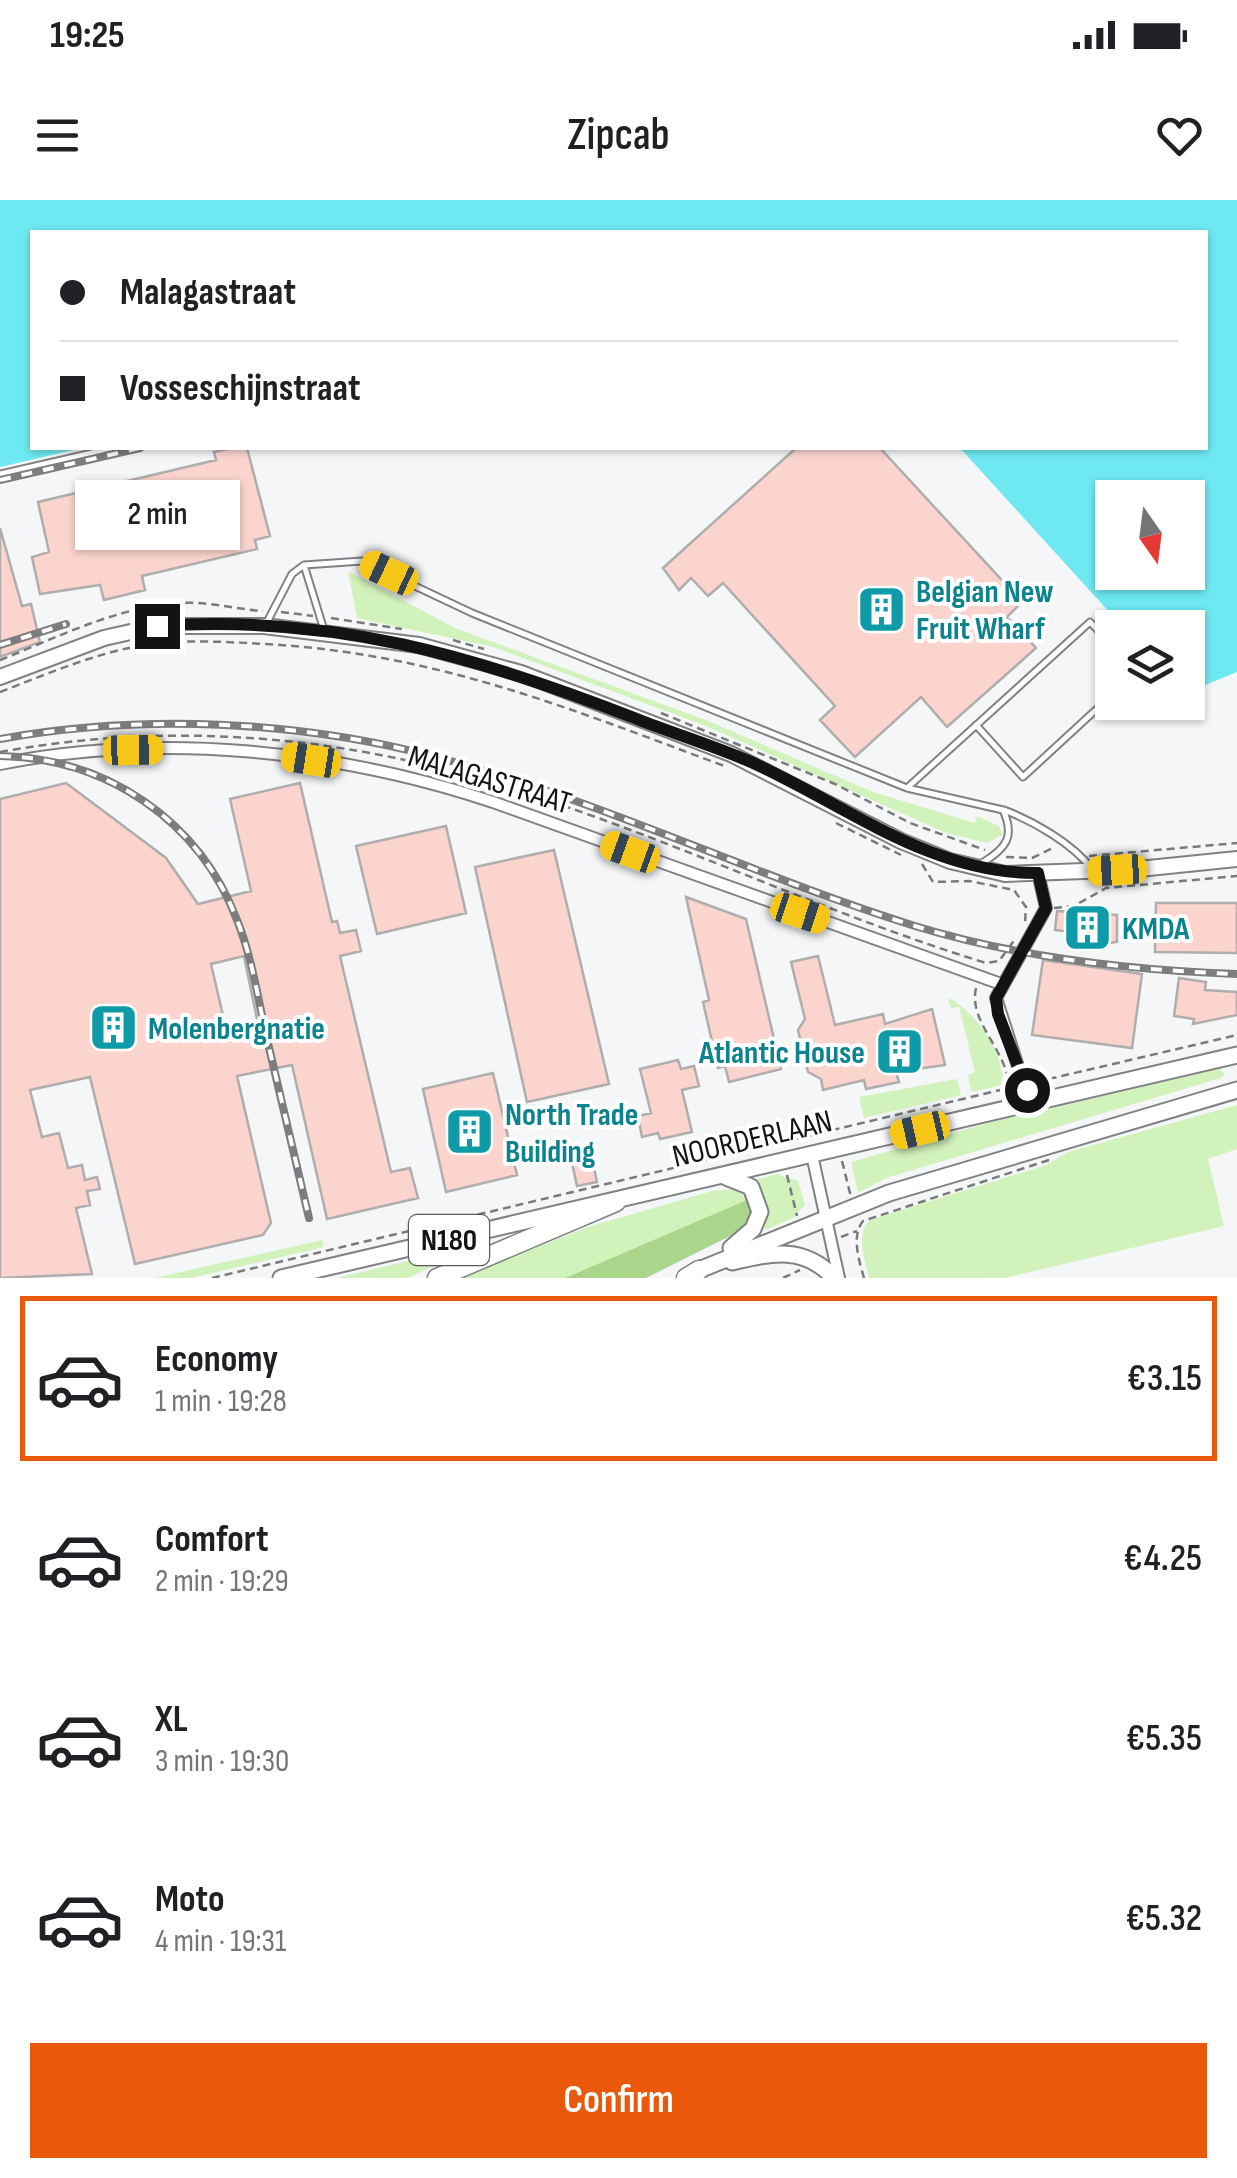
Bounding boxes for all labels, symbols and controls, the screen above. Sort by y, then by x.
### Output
text: 19:25 [50,13,125,58]
icon: menu [30,108,85,163]
text: Zipcab [567,108,670,163]
icon: heart [1152,108,1207,163]
text: Malagastraat [120,270,296,315]
text: Vosseschijnstraat [120,366,361,411]
north arrow [1095,480,1205,590]
map controls [1095,480,1205,720]
callout: 2 min [74,481,240,551]
text: 2 min [128,495,187,534]
car [355,547,423,599]
place label: Belgian New Fruit Wharf [916,573,1054,649]
building icon: Belgian New Fruit Wharf [855,583,907,635]
route end [135,604,180,649]
button: layers [1095,610,1205,720]
car [103,734,163,766]
street label: MALAGASTRAAT [403,737,576,824]
car [279,740,343,780]
car [597,828,663,876]
car [1086,853,1148,887]
car [767,889,833,937]
building icon: KMDA [1061,902,1113,954]
place label: KMDA [1122,910,1190,949]
building icon: Molenbergnatie [87,1002,139,1054]
place label: Molenbergnatie [148,1010,325,1049]
building icon: Atlantic House [874,1026,926,1078]
place label: Atlantic House [698,1034,865,1073]
route start [1005,1068,1050,1113]
place label: North Trade Building [505,1096,638,1172]
street label: NOORDERLAAN [669,1102,836,1177]
building icon: North Trade Building [444,1106,496,1158]
car [887,1109,953,1151]
road number: N180 [409,1215,489,1265]
icon: car [35,1334,125,1424]
text: Economy [155,1337,278,1382]
text: €3.15 [1127,1356,1202,1401]
text: 1 min · 19:28 [155,1382,287,1421]
icon: car [35,1514,125,1604]
text: Comfort [155,1517,269,1562]
text: €4.25 [1123,1536,1202,1581]
text: 2 min · 19:29 [155,1562,289,1601]
icon: car [35,1694,125,1784]
text: XL [155,1697,188,1742]
text: €5.35 [1126,1716,1202,1761]
text: 3 min · 19:30 [155,1742,289,1781]
icon: car [35,1874,125,1964]
text: Moto [155,1877,225,1922]
text: €5.32 [1126,1896,1202,1941]
text: 4 min · 19:31 [155,1922,286,1961]
button: Confirm [30,2043,1207,2158]

